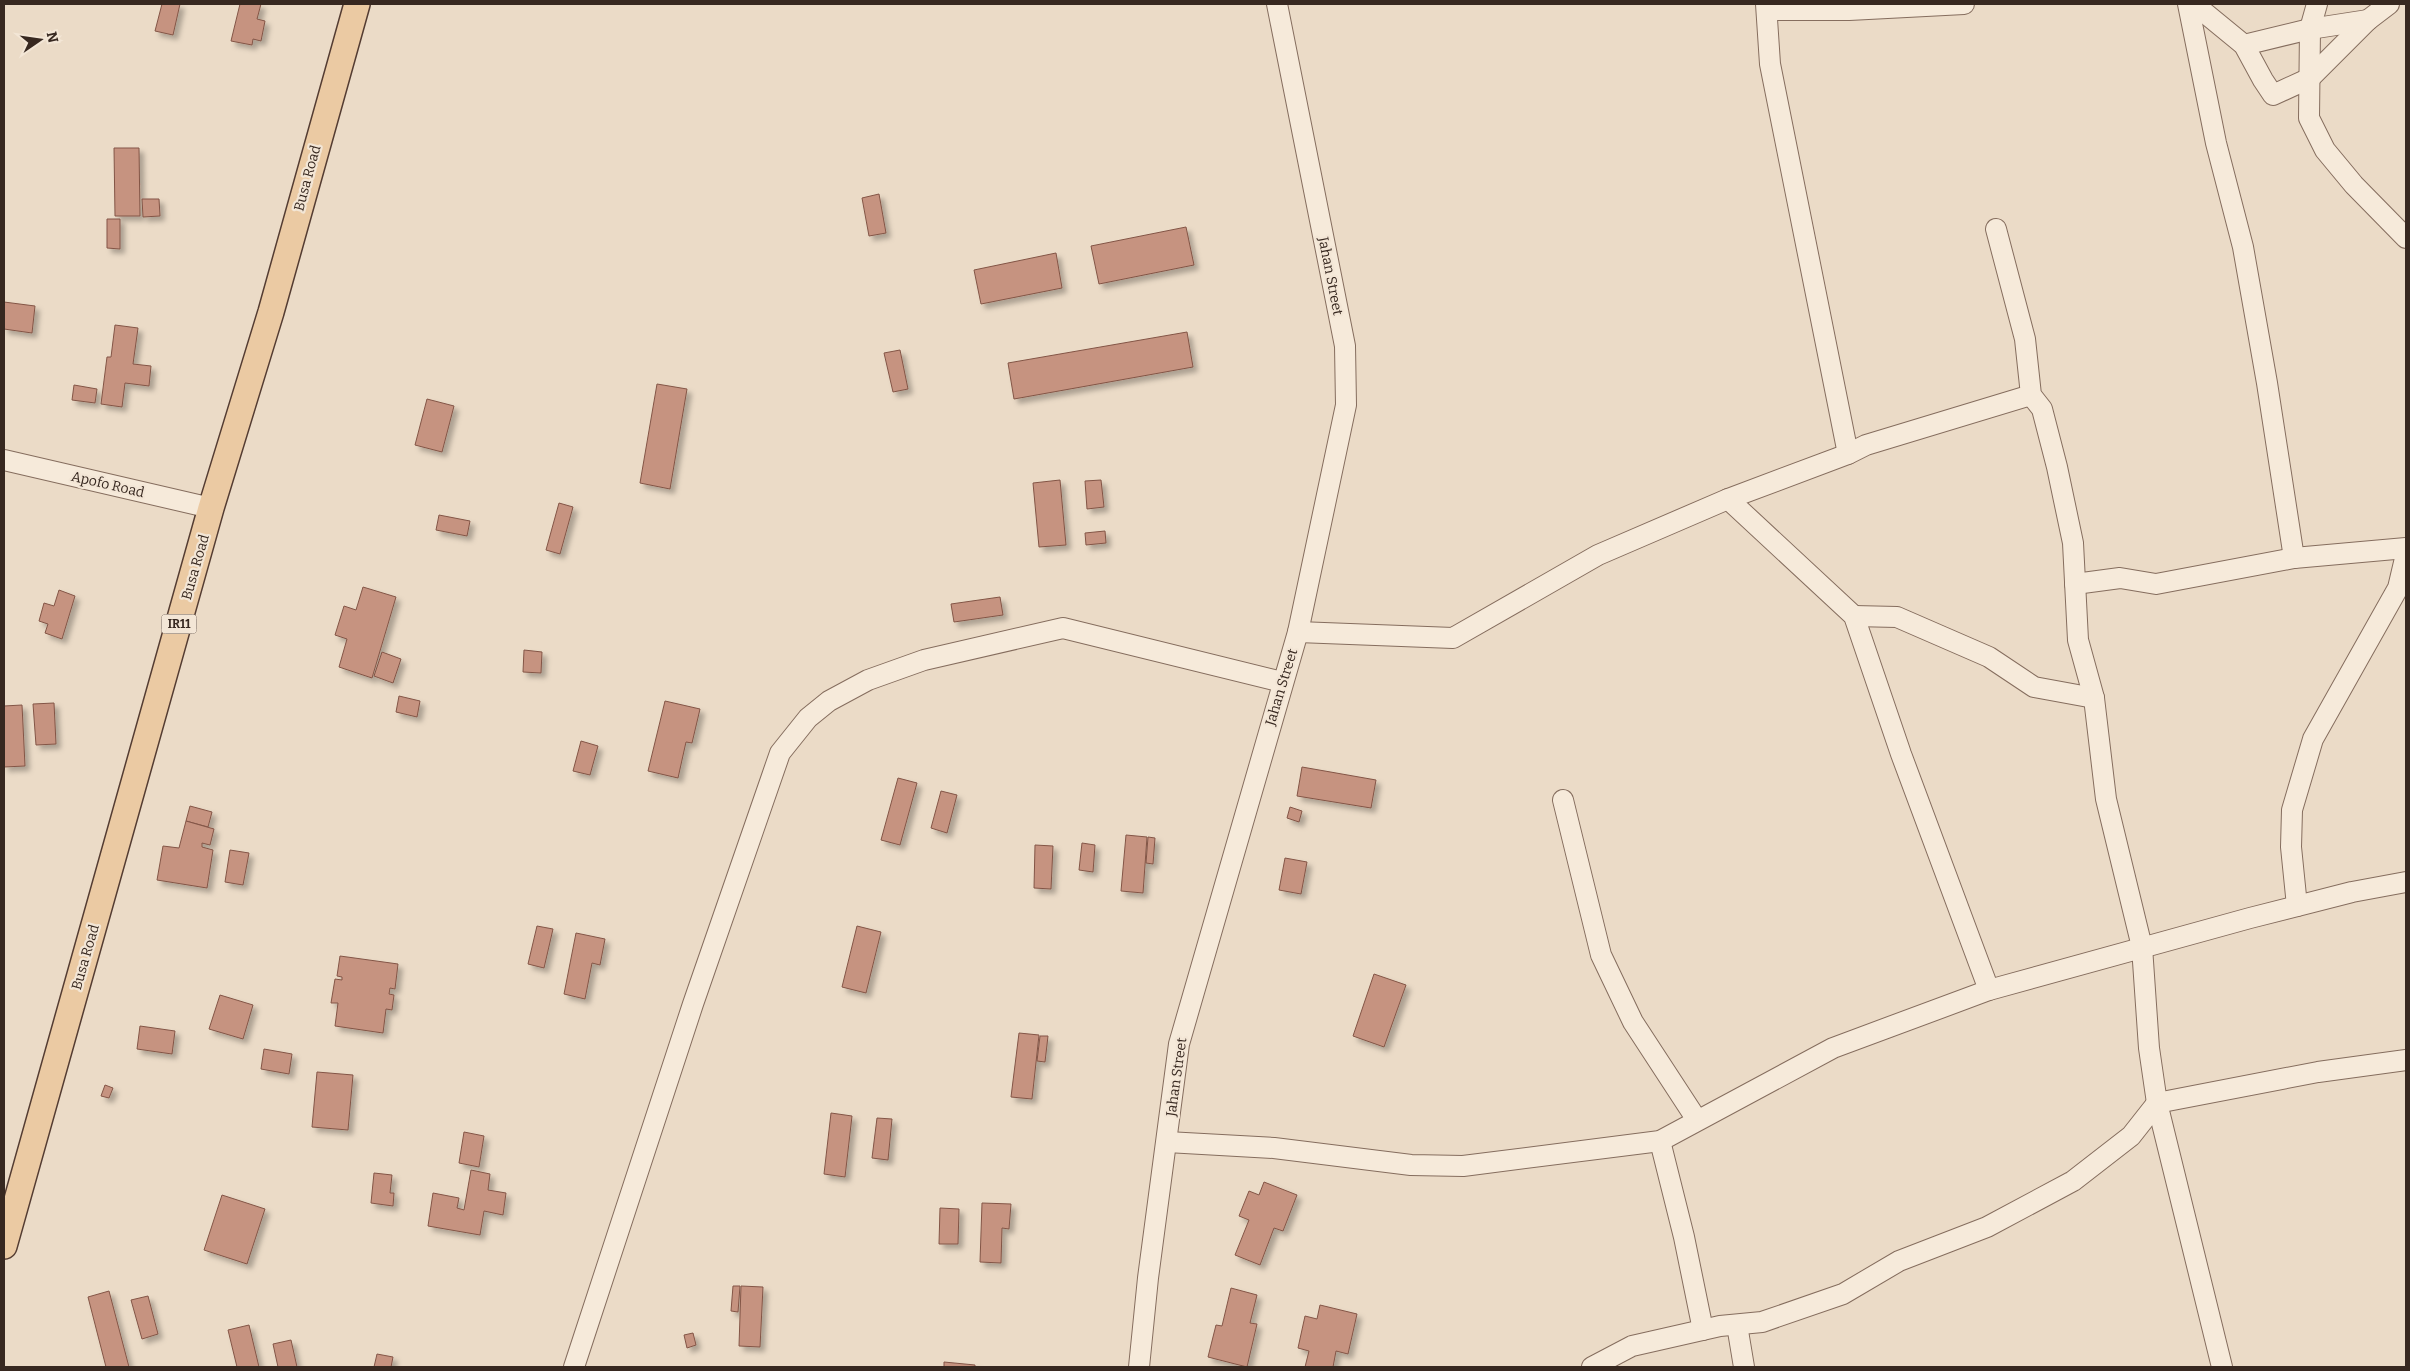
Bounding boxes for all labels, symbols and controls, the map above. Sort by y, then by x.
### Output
north arrow [15,15,65,65]
text: N [43,30,62,45]
street label: Busa Road [291,143,324,213]
street label: Jahan Street [1314,234,1346,317]
street label: Apofo Road [70,468,146,501]
street label: Busa Road [178,532,213,602]
road number: IR11 [162,614,196,634]
street label: Jahan Street [1261,647,1301,729]
street label: Busa Road [68,922,103,992]
street label: Jahan Street [1162,1037,1190,1119]

